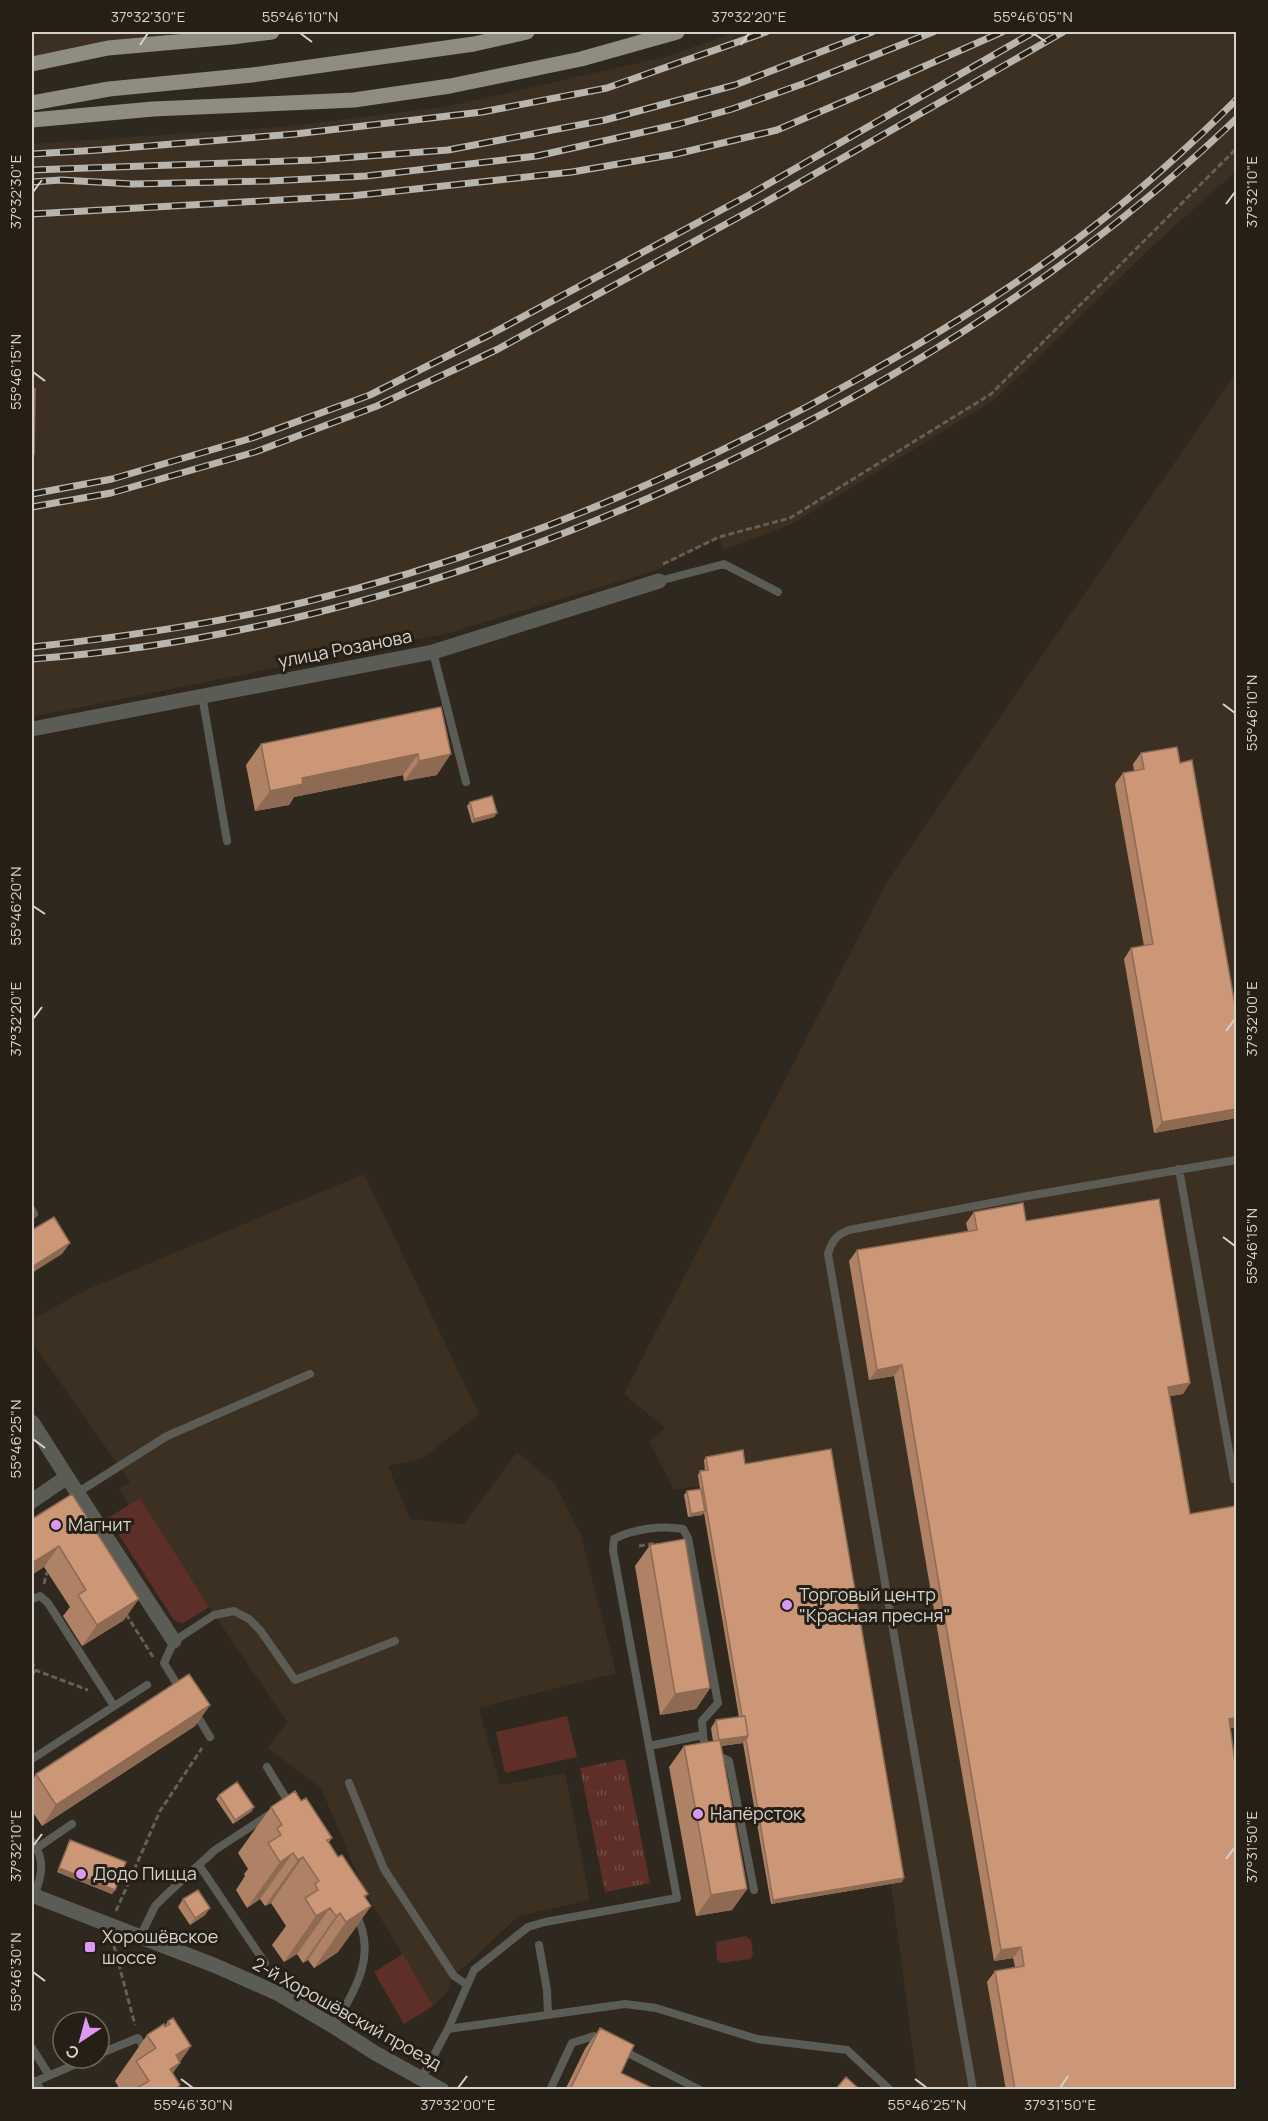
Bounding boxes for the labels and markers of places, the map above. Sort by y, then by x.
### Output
place label: Магнит [68,1512,132,1536]
marker: Магнит [49,1518,63,1532]
place label: Торговый центр "Красная пресня" [799,1582,951,1627]
marker: Торговый центр "Красная пресня" [780,1598,794,1612]
place label: Напёрсток [710,1801,803,1825]
marker: Напёрсток [691,1807,705,1821]
place label: Додо Пицца [93,1861,197,1885]
marker: Додо Пицца [74,1867,88,1881]
place label: Хорошёвское шоссе [102,1924,218,1969]
marker: Хорошёвское шоссе [83,1940,97,1954]

